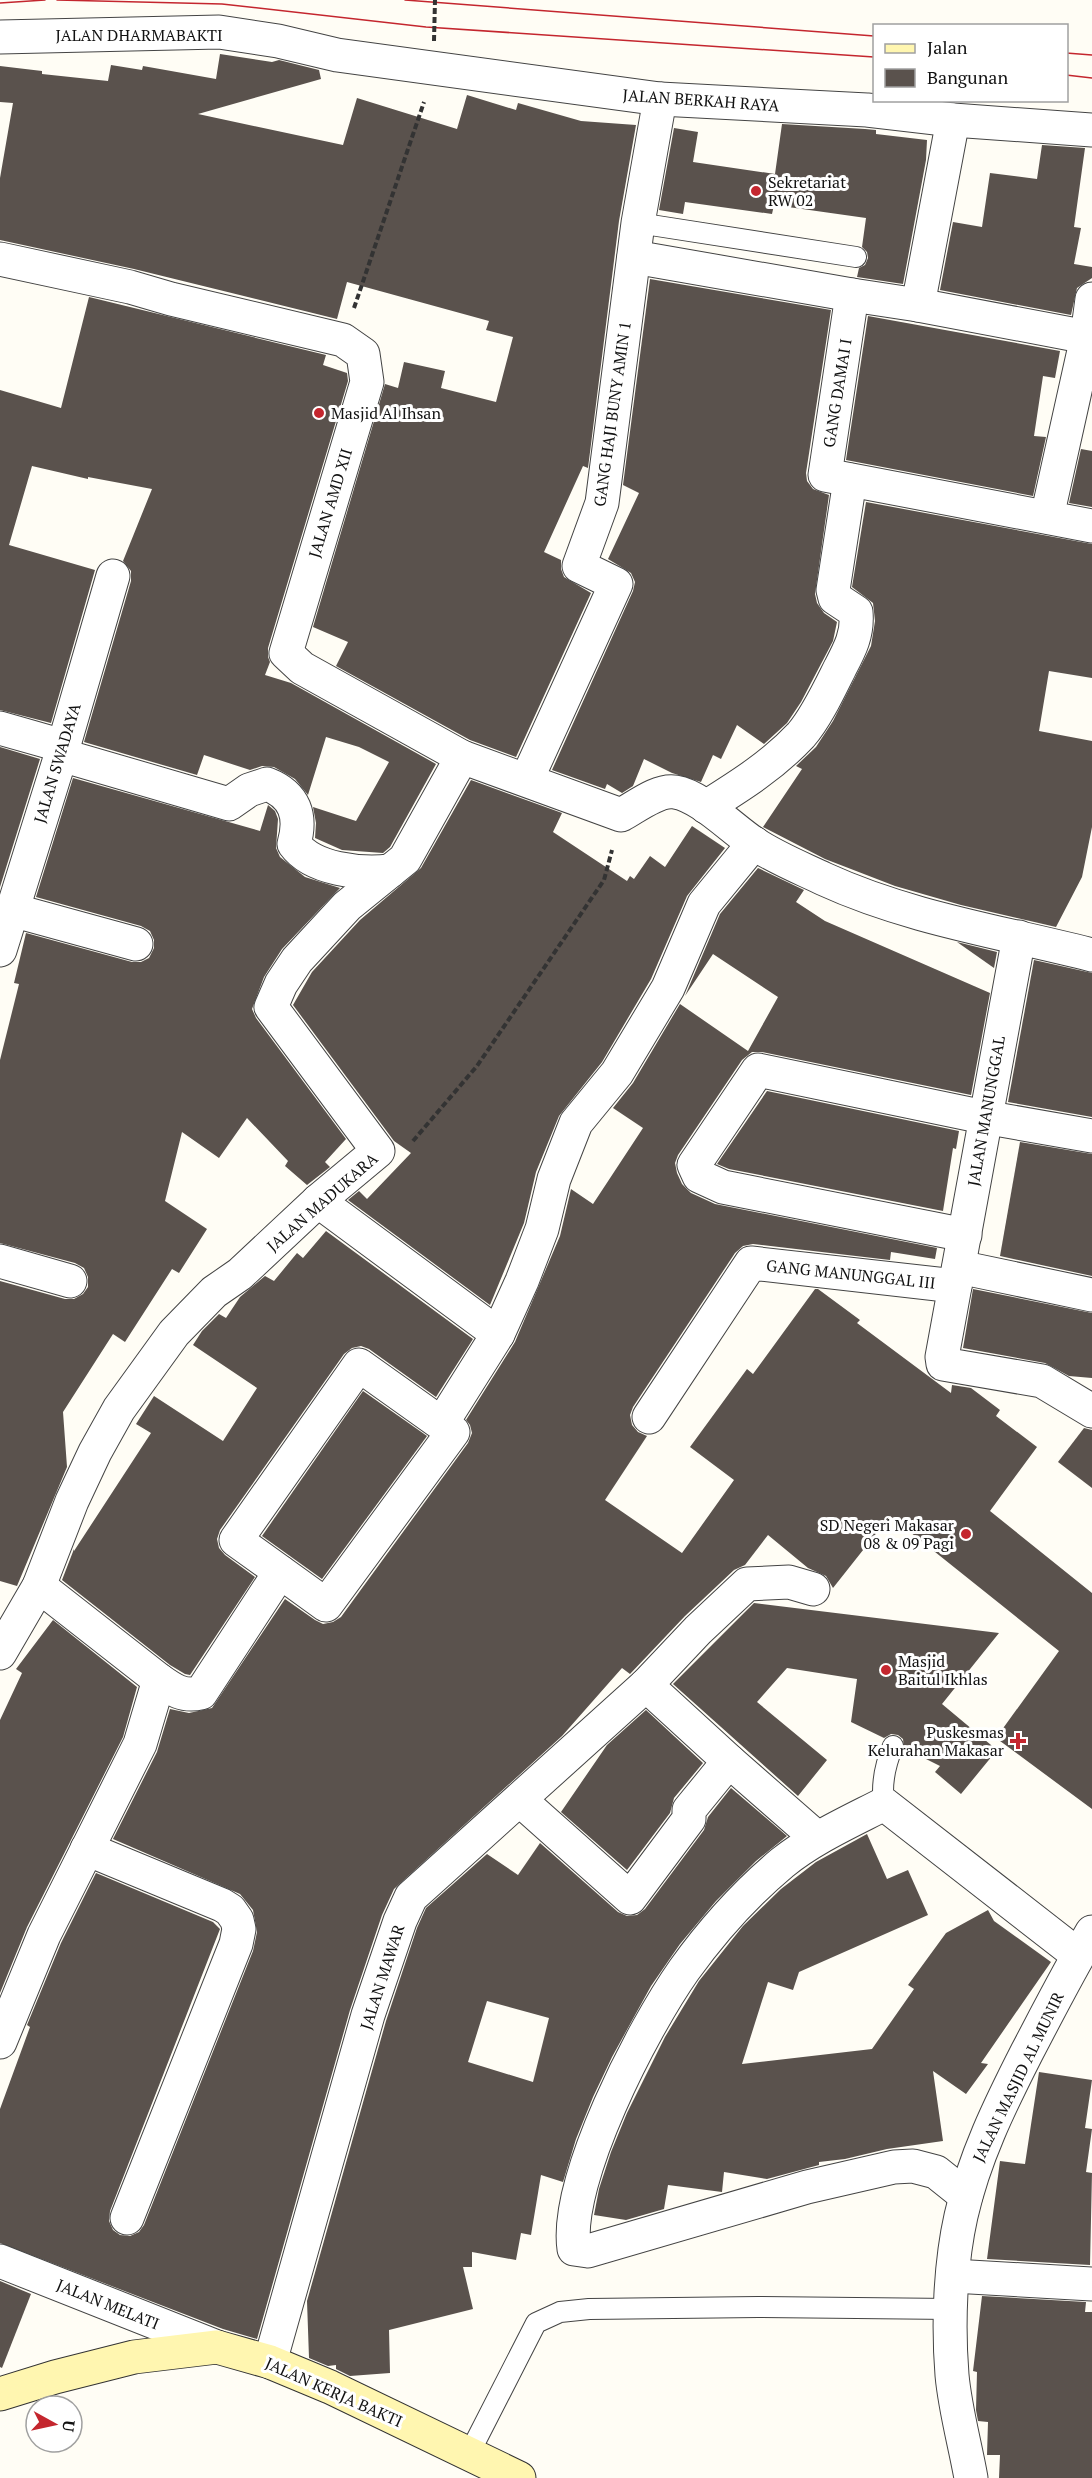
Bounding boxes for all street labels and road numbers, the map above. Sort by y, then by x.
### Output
street label: JALAN DHARMABAKTI [55,24,223,46]
street label: JALAN BERKAH RAYA [622,84,780,116]
street label: GANG HAJI BUNY AMIN 1 [588,320,636,508]
street label: GANG DAMAI I [818,337,856,449]
street label: JALAN AMD XII [303,446,357,560]
street label: JALAN SWADAYA [28,700,86,826]
street label: JALAN MANUNGGAL [962,1034,1010,1188]
street label: JALAN MADUKARA [262,1148,382,1256]
street label: GANG MANUNGGAL III [765,1254,937,1294]
street label: JALAN MAWAR [355,1921,410,2033]
street label: JALAN MASJID AL MUNIR [967,1987,1069,2166]
street label: JALAN MELATI [53,2273,163,2335]
street label: JALAN KERJA BAKTI [262,2352,406,2432]

